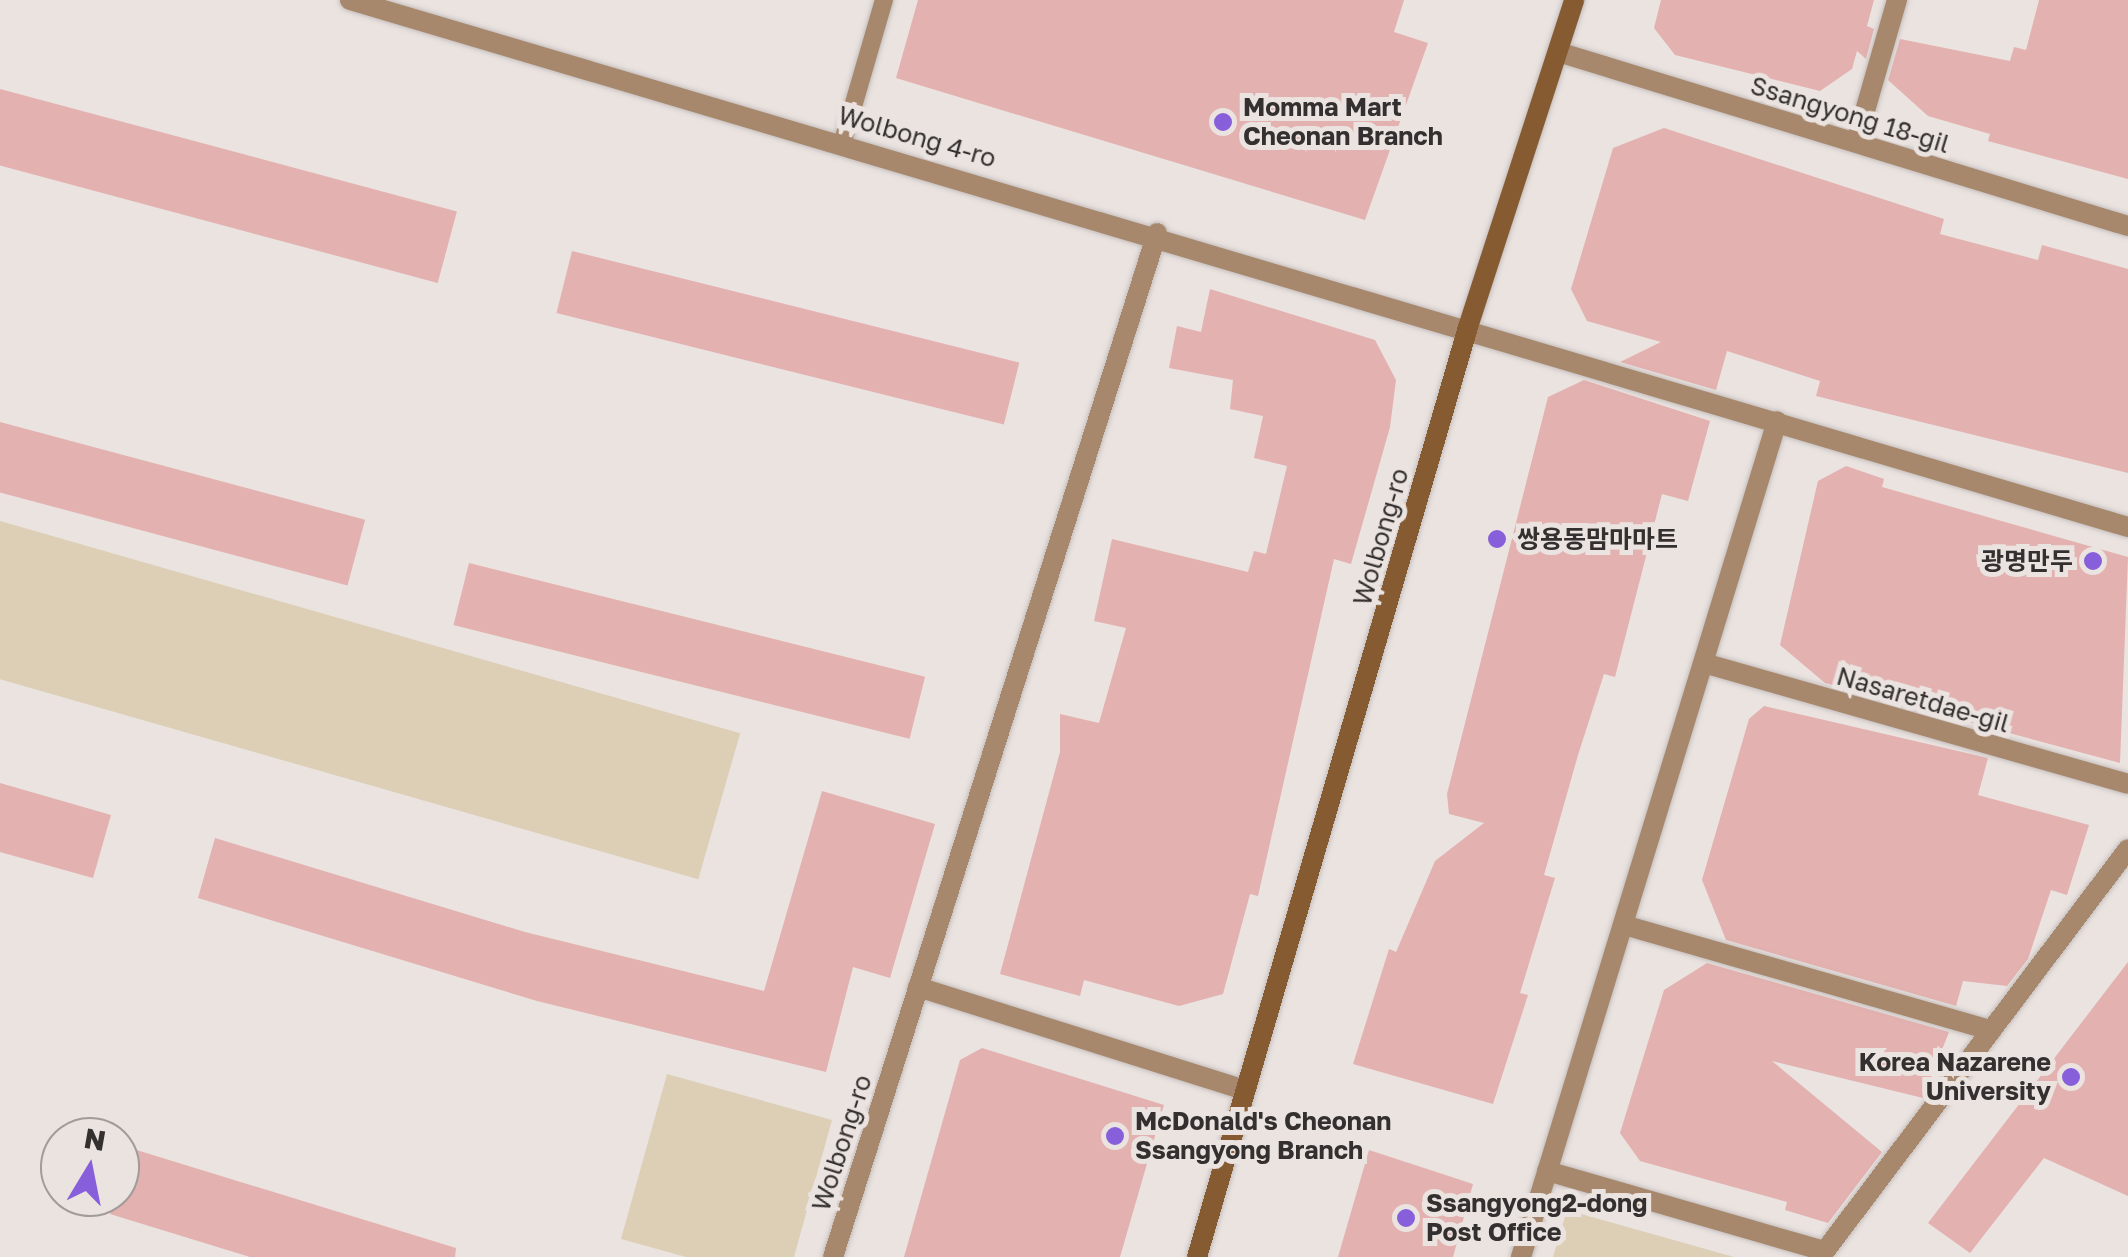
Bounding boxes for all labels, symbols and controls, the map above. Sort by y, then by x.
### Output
street label: Ssangyong 18-gil [1747,70,1953,160]
place label: Momma Mart Cheonan Branch [1243,93,1443,152]
street label: Wolbong 4-ro [835,100,999,174]
marker: Momma Mart Cheonan Branch [1212,111,1234,133]
street label: Wolbong-ro [1347,465,1415,609]
place label: 쌍용동맘마마트 [1517,524,1678,554]
marker: 쌍용동맘마마트 [1486,528,1508,550]
place label: 광명만두 [1981,546,2073,576]
marker: 광명만두 [2082,550,2104,572]
street label: Nasaretdae-gil [1833,661,2013,739]
place label: Korea Nazarene University [1859,1048,2051,1107]
marker: Korea Nazarene University [2060,1066,2082,1088]
street label: Wolbong-ro [806,1071,878,1215]
place label: McDonald's Cheonan Ssangyong Branch [1135,1107,1391,1166]
north arrow [40,1117,140,1217]
text: N [82,1121,108,1157]
marker: McDonald's Cheonan Ssangyong Branch [1104,1125,1126,1147]
place label: Ssangyong2-dong Post Office [1426,1189,1647,1248]
marker: Ssangyong2-dong Post Office [1395,1207,1417,1229]

